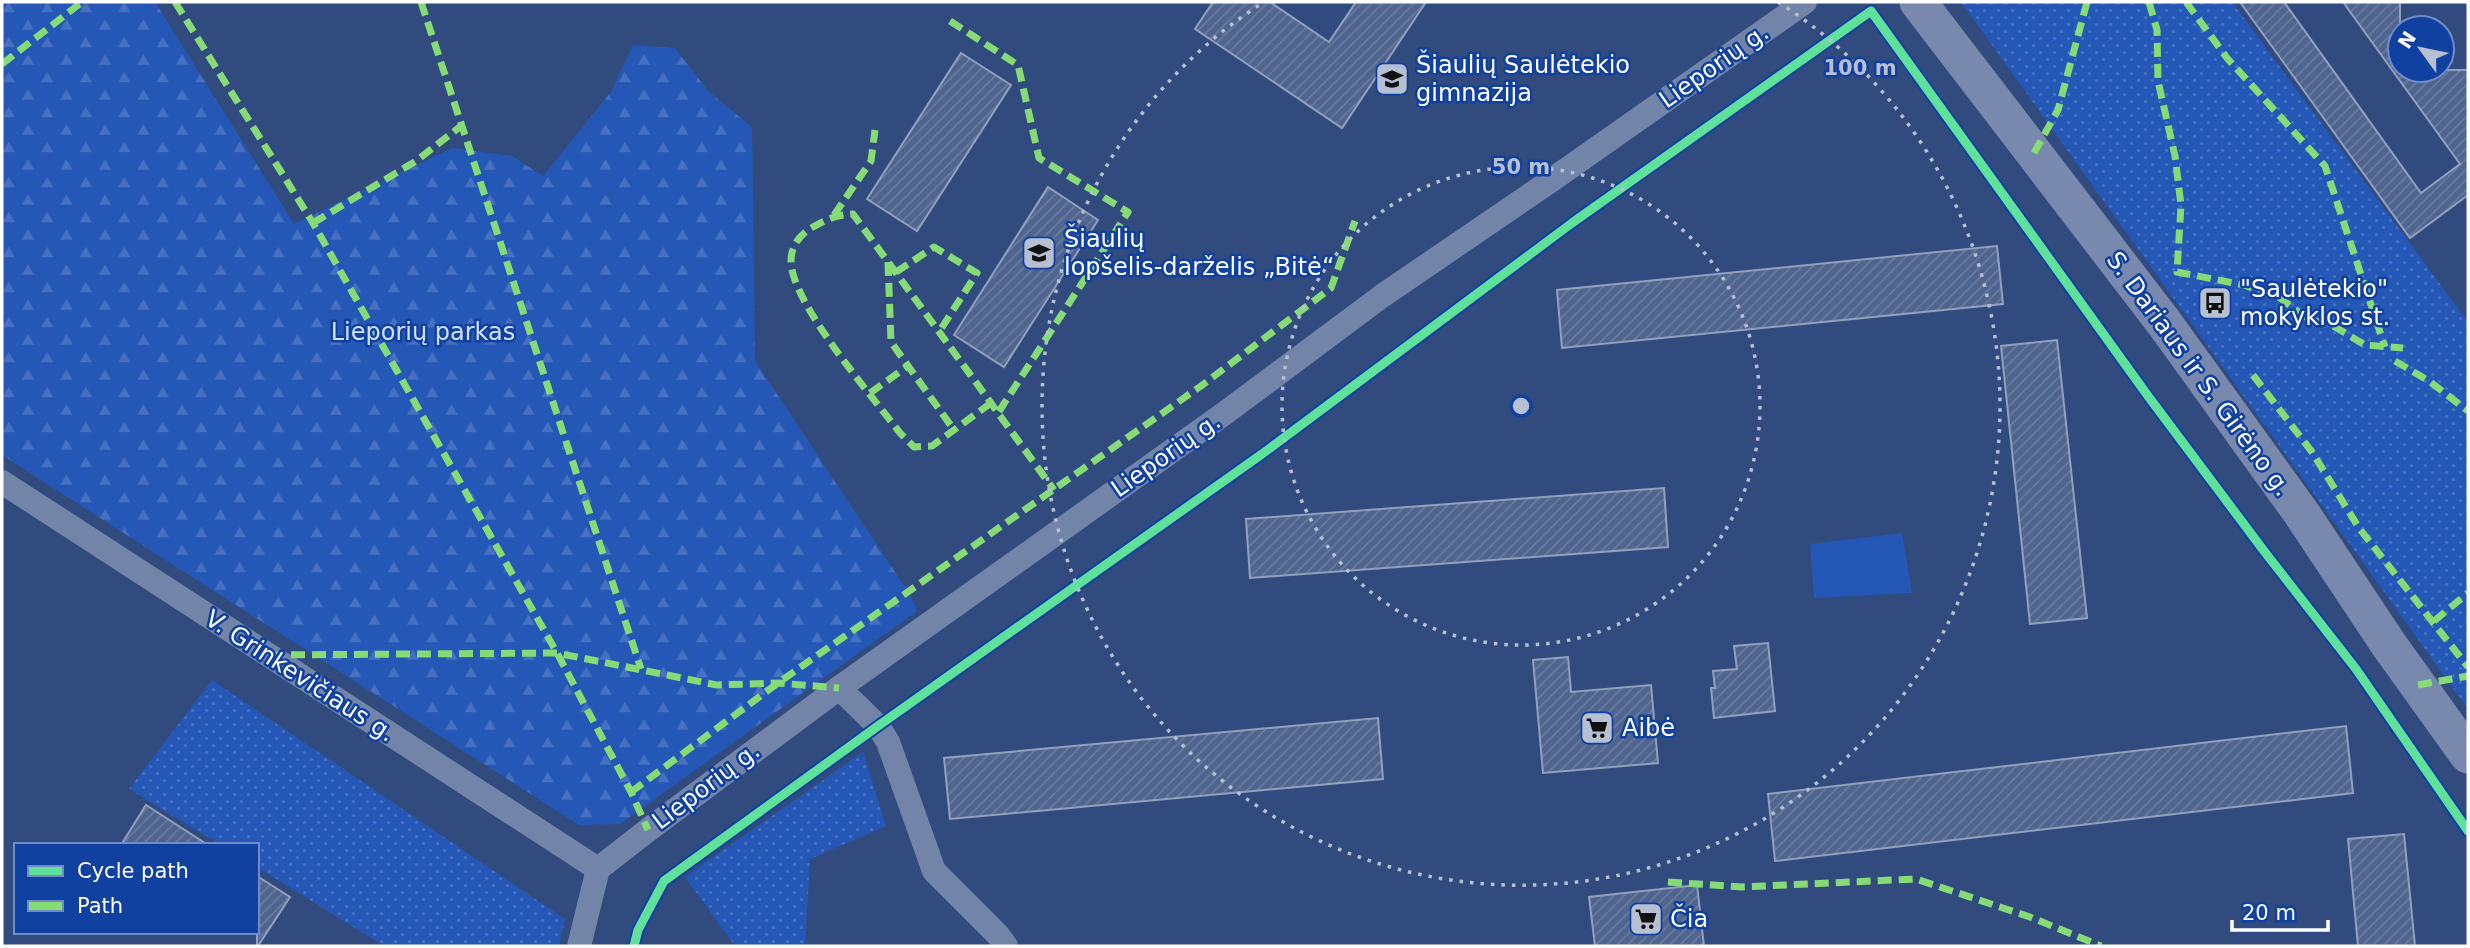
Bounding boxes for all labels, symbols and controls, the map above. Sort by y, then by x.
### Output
north arrow [2386,14,2456,84]
street label: Lieporių g. [1654,18,1774,114]
text: N [2393,27,2420,52]
place label: Šiaulių Saulėtekio gimnazija [1416,49,1630,107]
text: 100 m [1823,56,1897,80]
school or university icon: Šiaulių Saulėtekio gimnazija [1373,60,1411,98]
text: 50 m [1492,155,1550,179]
place label: Šiaulių lopšelis-darželis „Bitė“ [1064,223,1334,281]
school or university icon: Šiaulių lopšelis-darželis „Bitė“ [1020,234,1058,272]
street label: S. Dariaus ir S. Girėno g. [2101,246,2297,502]
place label: "Saulėtekio" mokyklos st. [2240,275,2390,331]
bus stop icon: "Saulėtekio" mokyklos st. [2196,284,2234,322]
park label: Lieporių parkas [331,318,515,346]
centre of rings [1509,394,1533,418]
street label: Lieporių g. [1106,407,1226,503]
street label: V. Grinkevičiaus g. [200,604,400,748]
supermarket icon: Aibė [1578,709,1616,747]
place label: Aibė [1622,714,1675,742]
street label: Lieporių g. [647,737,765,835]
legend [14,843,259,934]
text: Cycle path [77,859,189,883]
scale bar [2232,888,2328,932]
text: Path [77,894,123,918]
supermarket icon: Čia [1627,900,1665,938]
text: 20 m [2242,901,2296,925]
place label: Čia [1670,903,1708,933]

